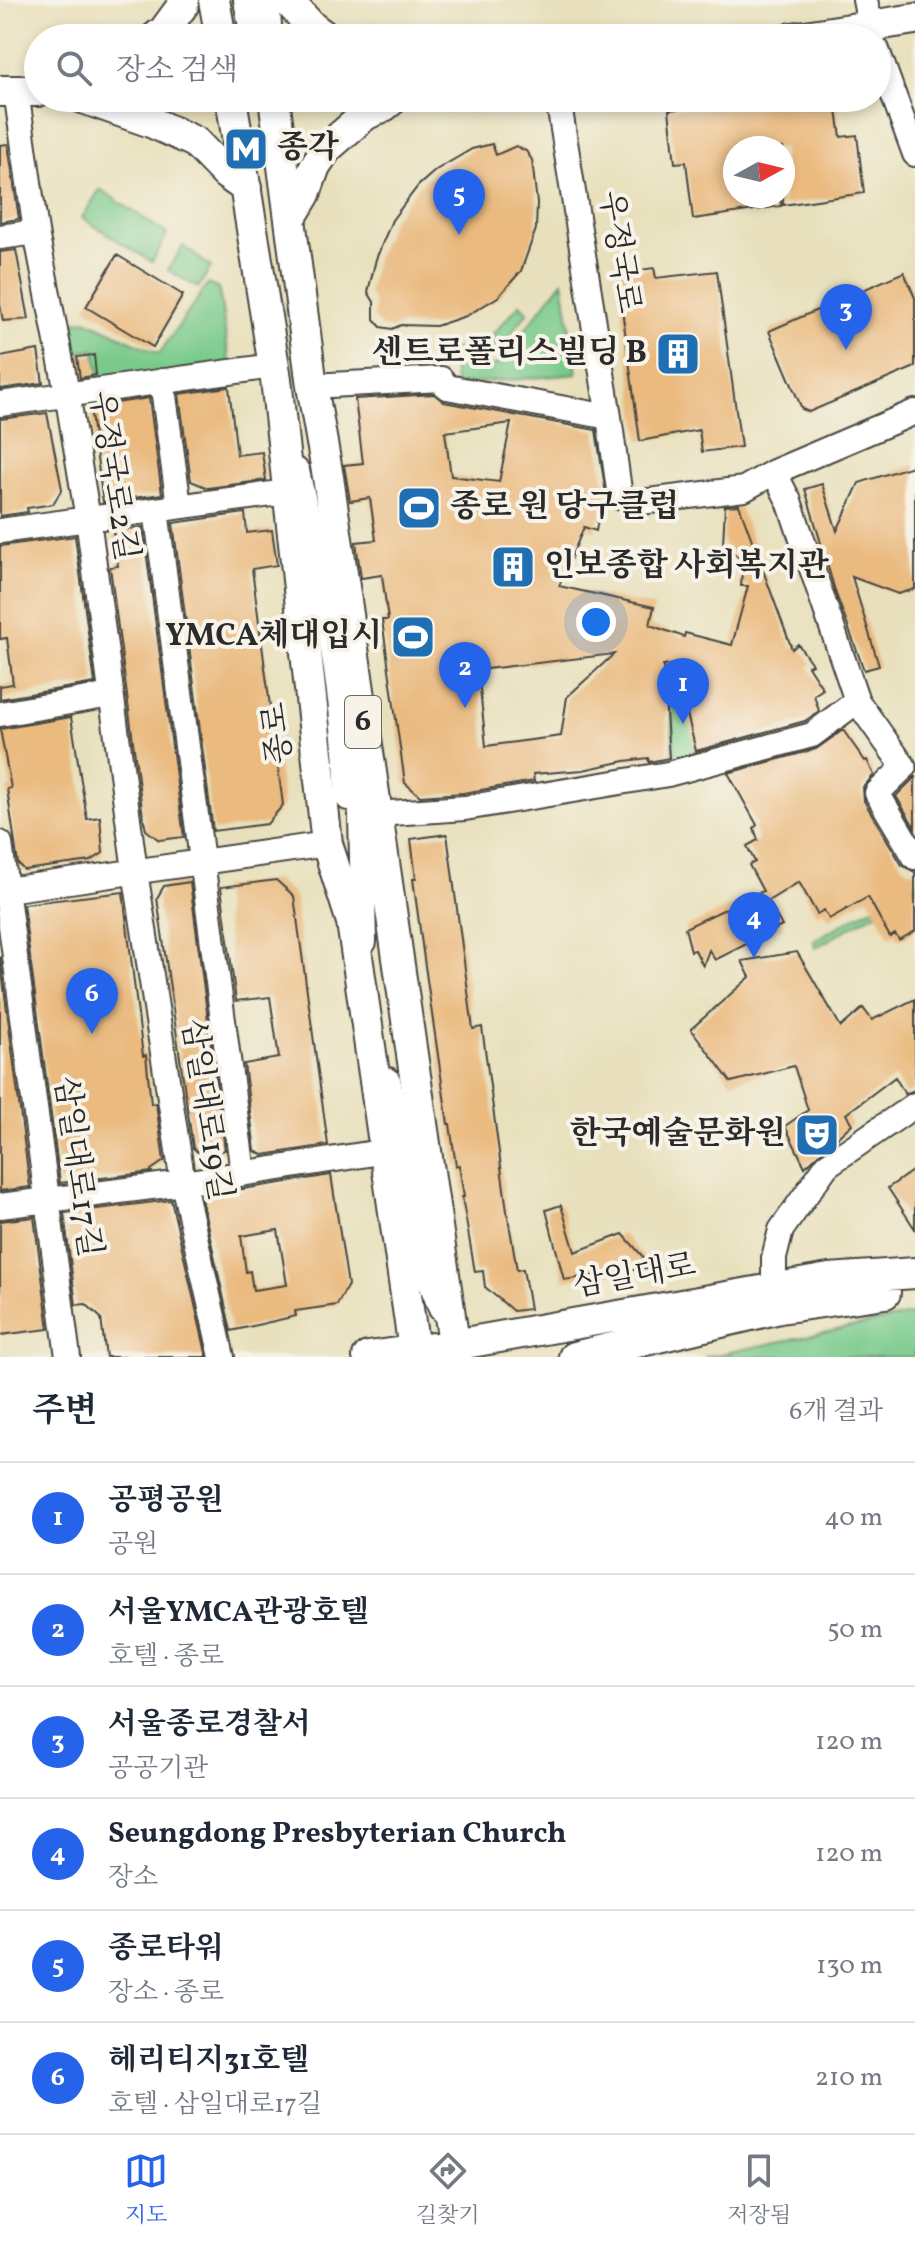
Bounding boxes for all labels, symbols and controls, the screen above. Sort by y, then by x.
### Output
search box [24,24,891,112]
icon: search [52,46,96,90]
text: 장소 검색 [116,50,238,92]
metro station icon: 종각 [222,125,270,173]
place label: 종각 [277,127,339,171]
north arrow [723,136,795,208]
pin: 5 [433,169,485,235]
street label: 우정국로 [587,187,649,317]
pin: 3 [820,284,872,350]
building icon: 센트로폴리스빌딩 B [654,330,702,378]
place label: 센트로폴리스빌딩 B [372,332,647,376]
street label: 우정국로2길 [77,388,147,564]
sports icon: 종로 원 당구클럽 [395,484,443,532]
place label: 종로 원 당구클럽 [450,486,679,530]
building icon: 인보종합 사회복지관 [489,543,537,591]
place label: 인보종합 사회복지관 [544,545,830,589]
your location [576,602,616,642]
sports icon: YMCA체대입시 [389,613,437,661]
place label: YMCA체대입시 [165,615,382,659]
pin: 2 [439,642,491,708]
pin: 1 [657,658,709,724]
road number: 6 [345,696,381,748]
street label: 종로 [253,700,305,766]
pin: 4 [728,892,780,958]
pin: 6 [66,968,118,1034]
street label: 삼일대로19길 [169,1016,241,1204]
street label: 삼일대로17길 [42,1074,110,1260]
theatre icon: 한국예술문화원 [793,1111,841,1159]
place label: 한국예술문화원 [570,1113,786,1157]
street label: 삼일대로 [570,1245,700,1309]
text: 주변 [32,1389,98,1436]
text: 6개 결과 [789,1394,883,1430]
text: 공평공원 [108,1480,224,1522]
text: 1 [53,1500,63,1536]
text: 40 m [824,1500,883,1536]
text: 공원 [108,1527,158,1563]
text: 서울YMCA관광호텔 [108,1592,369,1634]
text: 2 [51,1612,65,1648]
text: 50 m [827,1612,883,1648]
text: 호텔 · 종로 [108,1639,224,1675]
text: 서울종로경찰서 [108,1704,311,1746]
text: 3 [51,1724,65,1760]
text: 120 m [815,1724,883,1760]
text: 공공기관 [108,1751,208,1787]
text: Seungdong Presbyterian Church [108,1813,567,1855]
text: 4 [50,1836,66,1872]
text: 120 m [815,1836,883,1872]
text: 장소 [108,1860,158,1896]
text: 종로타워 [108,1928,224,1970]
text: 5 [52,1948,64,1984]
text: 130 m [816,1948,883,1984]
text: 장소 · 종로 [108,1975,224,2011]
text: 헤리티지31호텔 [108,2040,309,2082]
text: 6 [51,2060,65,2096]
text: 210 m [815,2060,883,2096]
text: 호텔 · 삼일대로17길 [108,2087,322,2123]
tab: 지도 [124,2149,168,2232]
tab: 길찾기 [416,2149,479,2232]
tab: 저장됨 [727,2149,791,2232]

